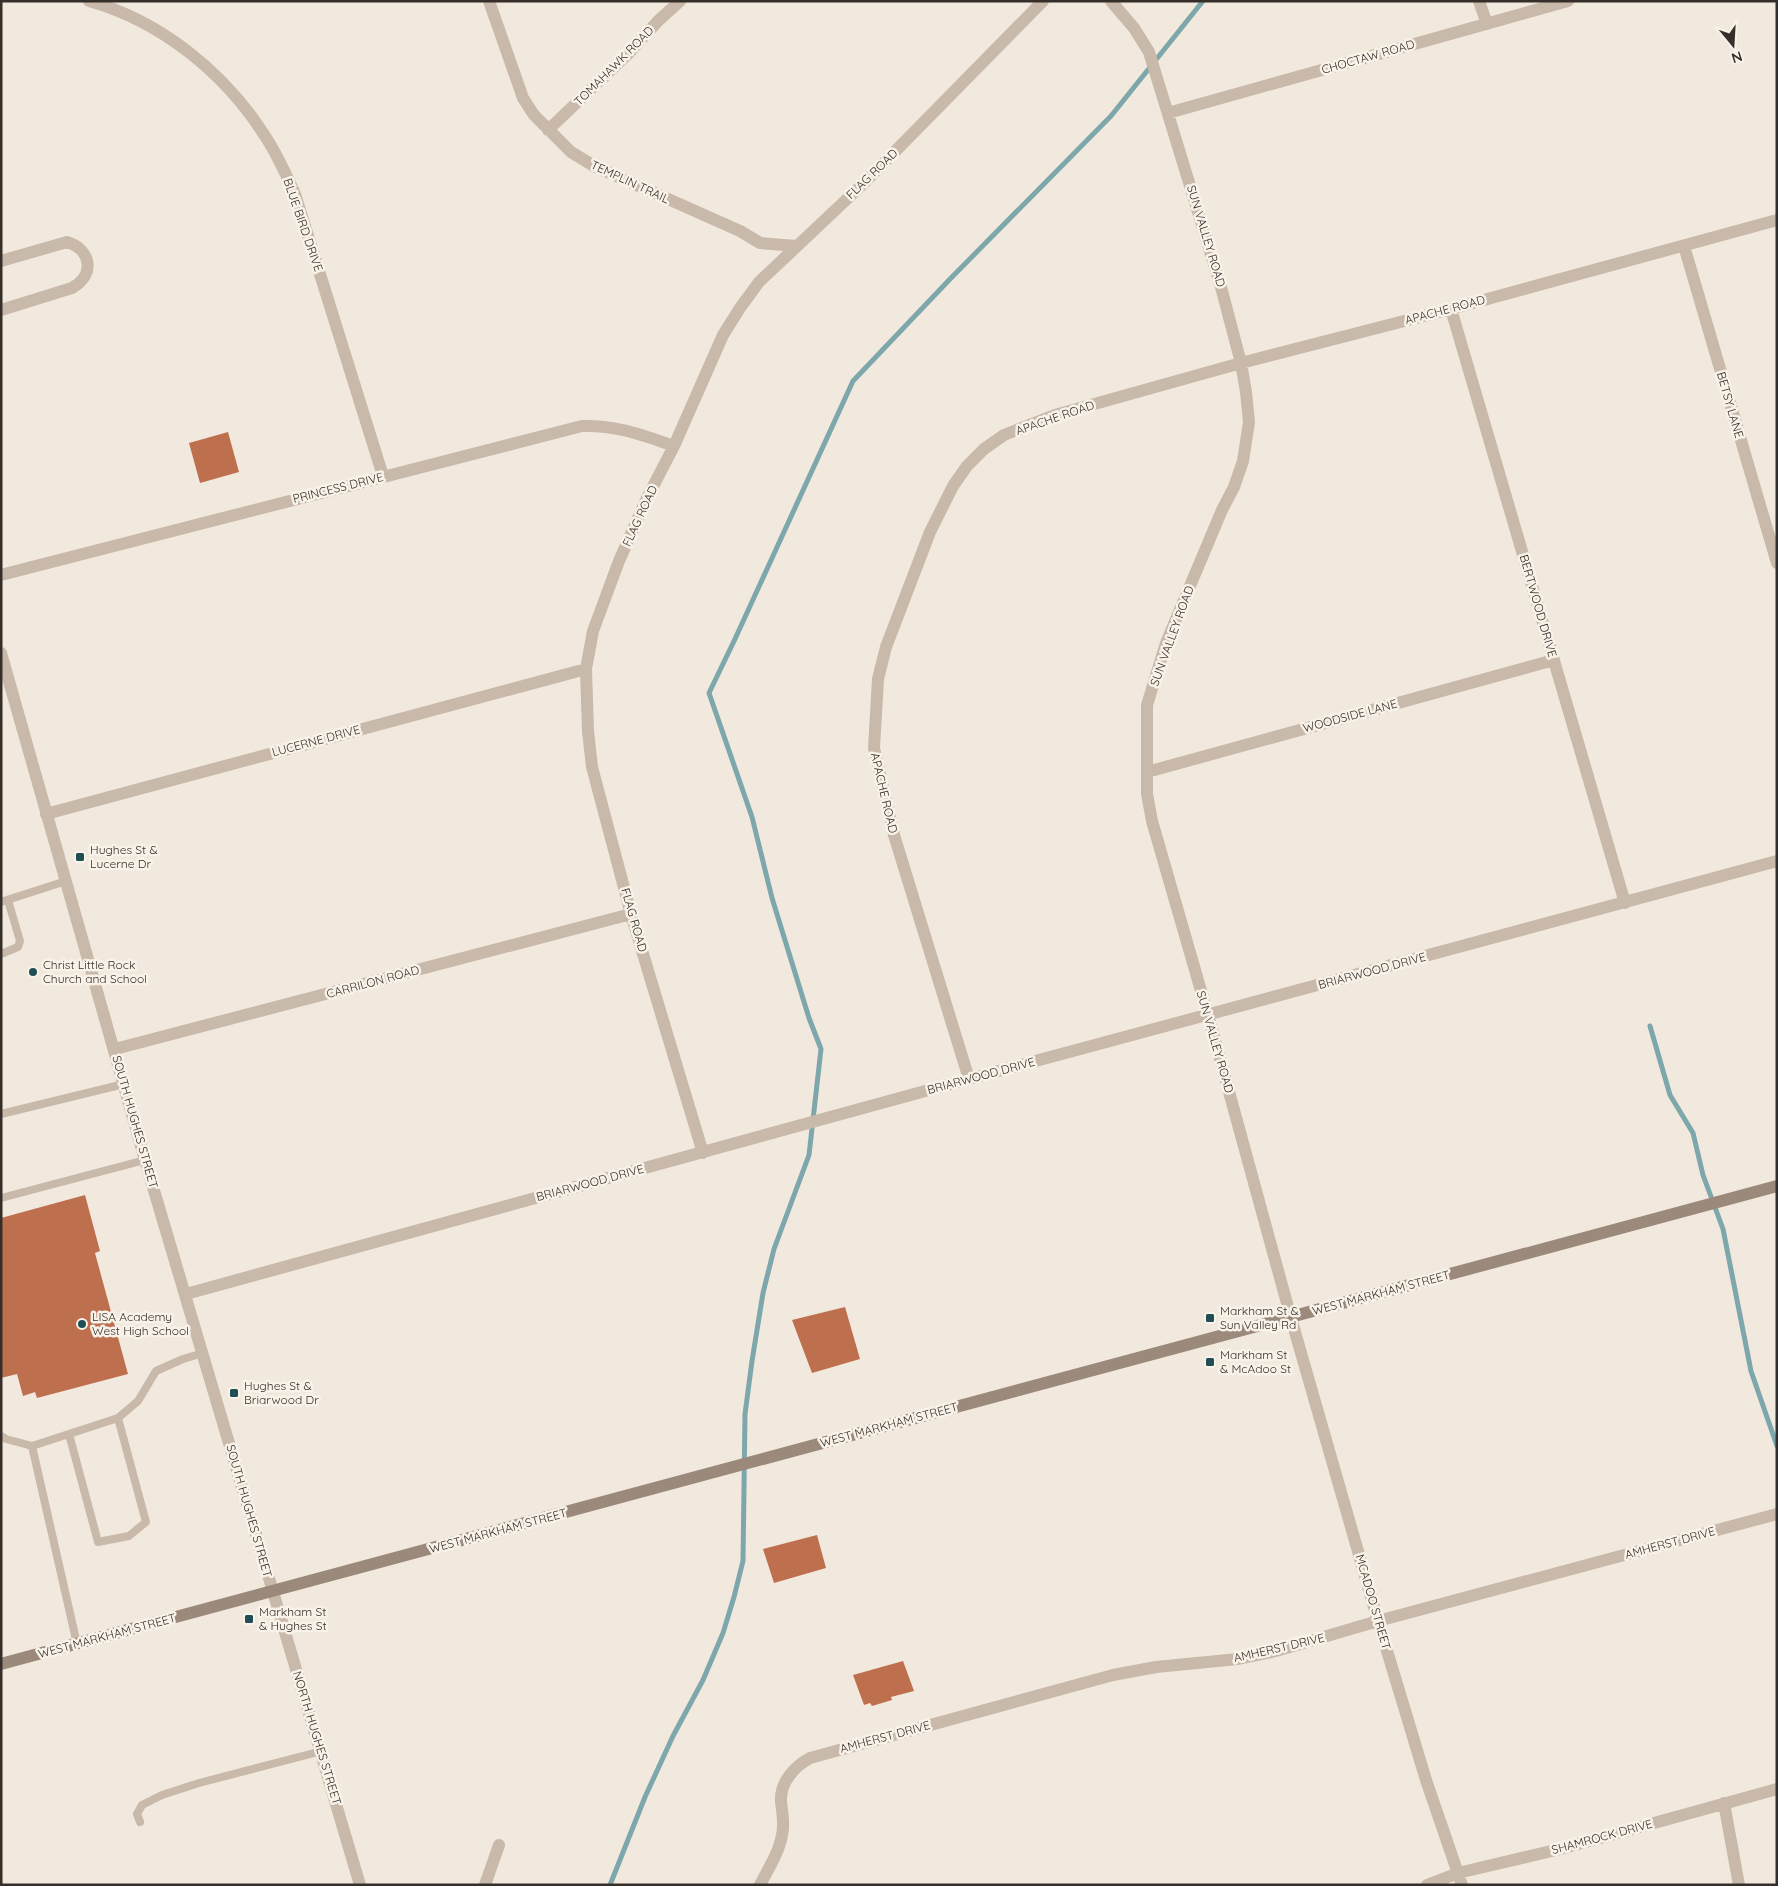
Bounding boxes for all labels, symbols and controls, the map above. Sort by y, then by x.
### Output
north arrow [1708,20,1758,70]
street label: TOMAHAWK ROAD [571,22,657,109]
street label: CHOCTAW ROAD [1320,36,1416,77]
text: N [1729,47,1745,68]
street label: FLAG ROAD [843,145,901,202]
street label: TEMPLIN TRAIL [589,157,672,207]
street label: BLUE BIRD DRIVE [280,176,327,274]
street label: SUN VALLEY ROAD [1184,183,1229,289]
street label: APACHE ROAD [1403,292,1487,327]
street label: BETSY LANE [1714,370,1747,440]
street label: APACHE ROAD [1014,397,1096,438]
street label: PRINCESS DRIVE [291,469,385,506]
street label: FLAG ROAD [619,482,660,549]
street label: BERTWOOD DRIVE [1517,553,1560,659]
street label: SUN VALLEY ROAD [1146,583,1197,688]
street label: WOODSIDE LANE [1301,696,1399,735]
street label: LUCERNE DRIVE [270,721,362,759]
street label: APACHE ROAD [868,751,901,835]
place label: Hughes St & Lucerne Dr [90,842,158,871]
marker: Hughes St & Lucerne Dr [74,851,86,863]
street label: FLAG ROAD [618,886,651,954]
street label: BRIARWOOD DRIVE [1316,949,1428,992]
place label: Christ Little Rock Church and School [43,957,147,986]
street label: CARRILON ROAD [325,962,421,1001]
marker: Christ Little Rock Church and School [27,966,39,978]
street label: SUN VALLEY ROAD [1194,989,1237,1095]
street label: SOUTH HUGHES STREET [109,1054,162,1190]
street label: BRIARWOOD DRIVE [925,1054,1037,1097]
street label: BRIARWOOD DRIVE [534,1161,646,1204]
street label: WEST MARKHAM STREET [1310,1267,1451,1318]
place label: Markham St & Sun Valley Rd [1220,1303,1299,1332]
place label: LISA Academy West High School [92,1309,189,1338]
marker: Markham St & Sun Valley Rd [1204,1312,1216,1324]
marker: LISA Academy West High School [76,1318,88,1330]
place label: Markham St & McAdoo St [1220,1347,1291,1376]
marker: Markham St & McAdoo St [1204,1356,1216,1368]
place label: Hughes St & Briarwood Dr [244,1378,319,1407]
marker: Hughes St & Briarwood Dr [228,1387,240,1399]
street label: WEST MARKHAM STREET [818,1399,959,1450]
street label: SOUTH HUGHES STREET [223,1443,276,1579]
street label: WEST MARKHAM STREET [427,1505,568,1556]
street label: AMHERST DRIVE [1623,1523,1717,1562]
street label: MCADOO STREET [1353,1552,1394,1651]
place label: Markham St & Hughes St [259,1604,327,1633]
street label: WEST MARKHAM STREET [36,1610,177,1661]
marker: Markham St & Hughes St [243,1613,255,1625]
street label: AMHERST DRIVE [1232,1630,1326,1665]
street label: NORTH HUGHES STREET [290,1669,345,1806]
street label: AMHERST DRIVE [838,1717,932,1756]
street label: SHAMROCK DRIVE [1550,1816,1654,1857]

